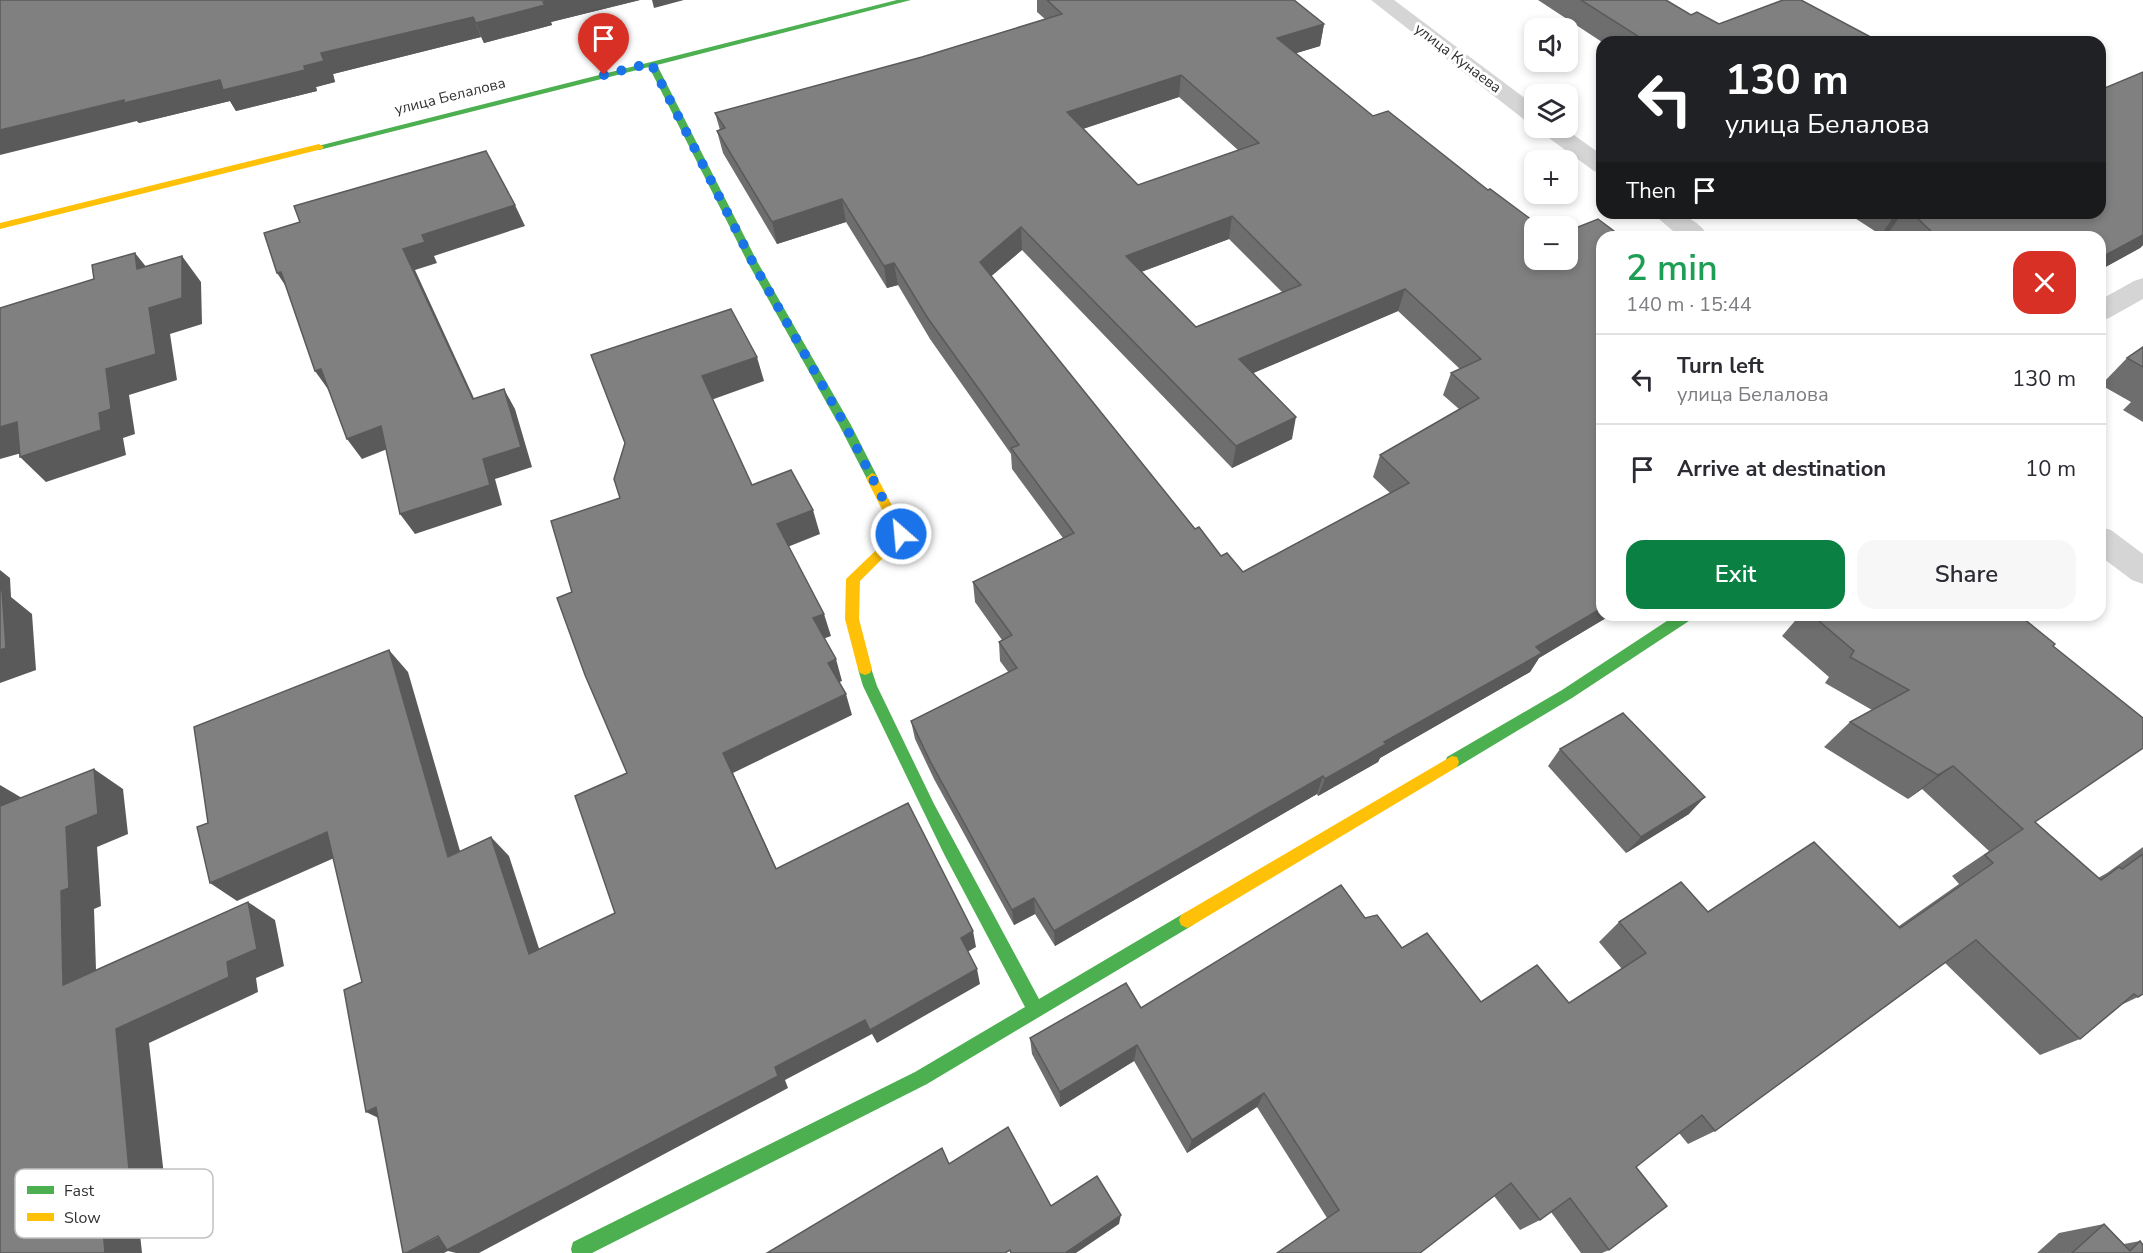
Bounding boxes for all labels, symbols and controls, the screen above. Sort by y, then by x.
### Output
pin [578,13,629,75]
map controls [1524,18,1578,270]
button: sound [1524,18,1578,72]
street label: улица Кунаева [1410,19,1506,97]
icon: arrive [587,22,620,55]
text: 130 m [1725,52,1849,109]
icon: left [1626,60,1704,138]
street label: улица Белалова [392,73,508,119]
button: layers [1524,84,1578,138]
text: улица Белалова [1725,106,1930,143]
button: + [1524,150,1578,204]
icon: arrive [1688,174,1721,207]
text: Then [1626,176,1676,206]
button: − [1524,216,1578,270]
text: 2 min [1626,244,1718,293]
button: close [2013,251,2076,314]
text: 140 m · 15:44 [1626,291,1752,318]
text: Turn left [1677,351,1764,381]
icon: left [1626,363,1659,396]
text: 130 m [2012,364,2076,394]
text: улица Белалова [1677,381,1829,408]
icon: arrive [1626,453,1659,486]
text: Arrive at destination [1677,454,1886,484]
text: 10 m [2025,454,2076,484]
position arrow [869,502,933,566]
button: Exit [1626,540,1845,609]
button: Share [1857,540,2076,609]
legend [15,1169,213,1238]
text: Fast [64,1180,95,1202]
text: Slow [64,1207,101,1229]

